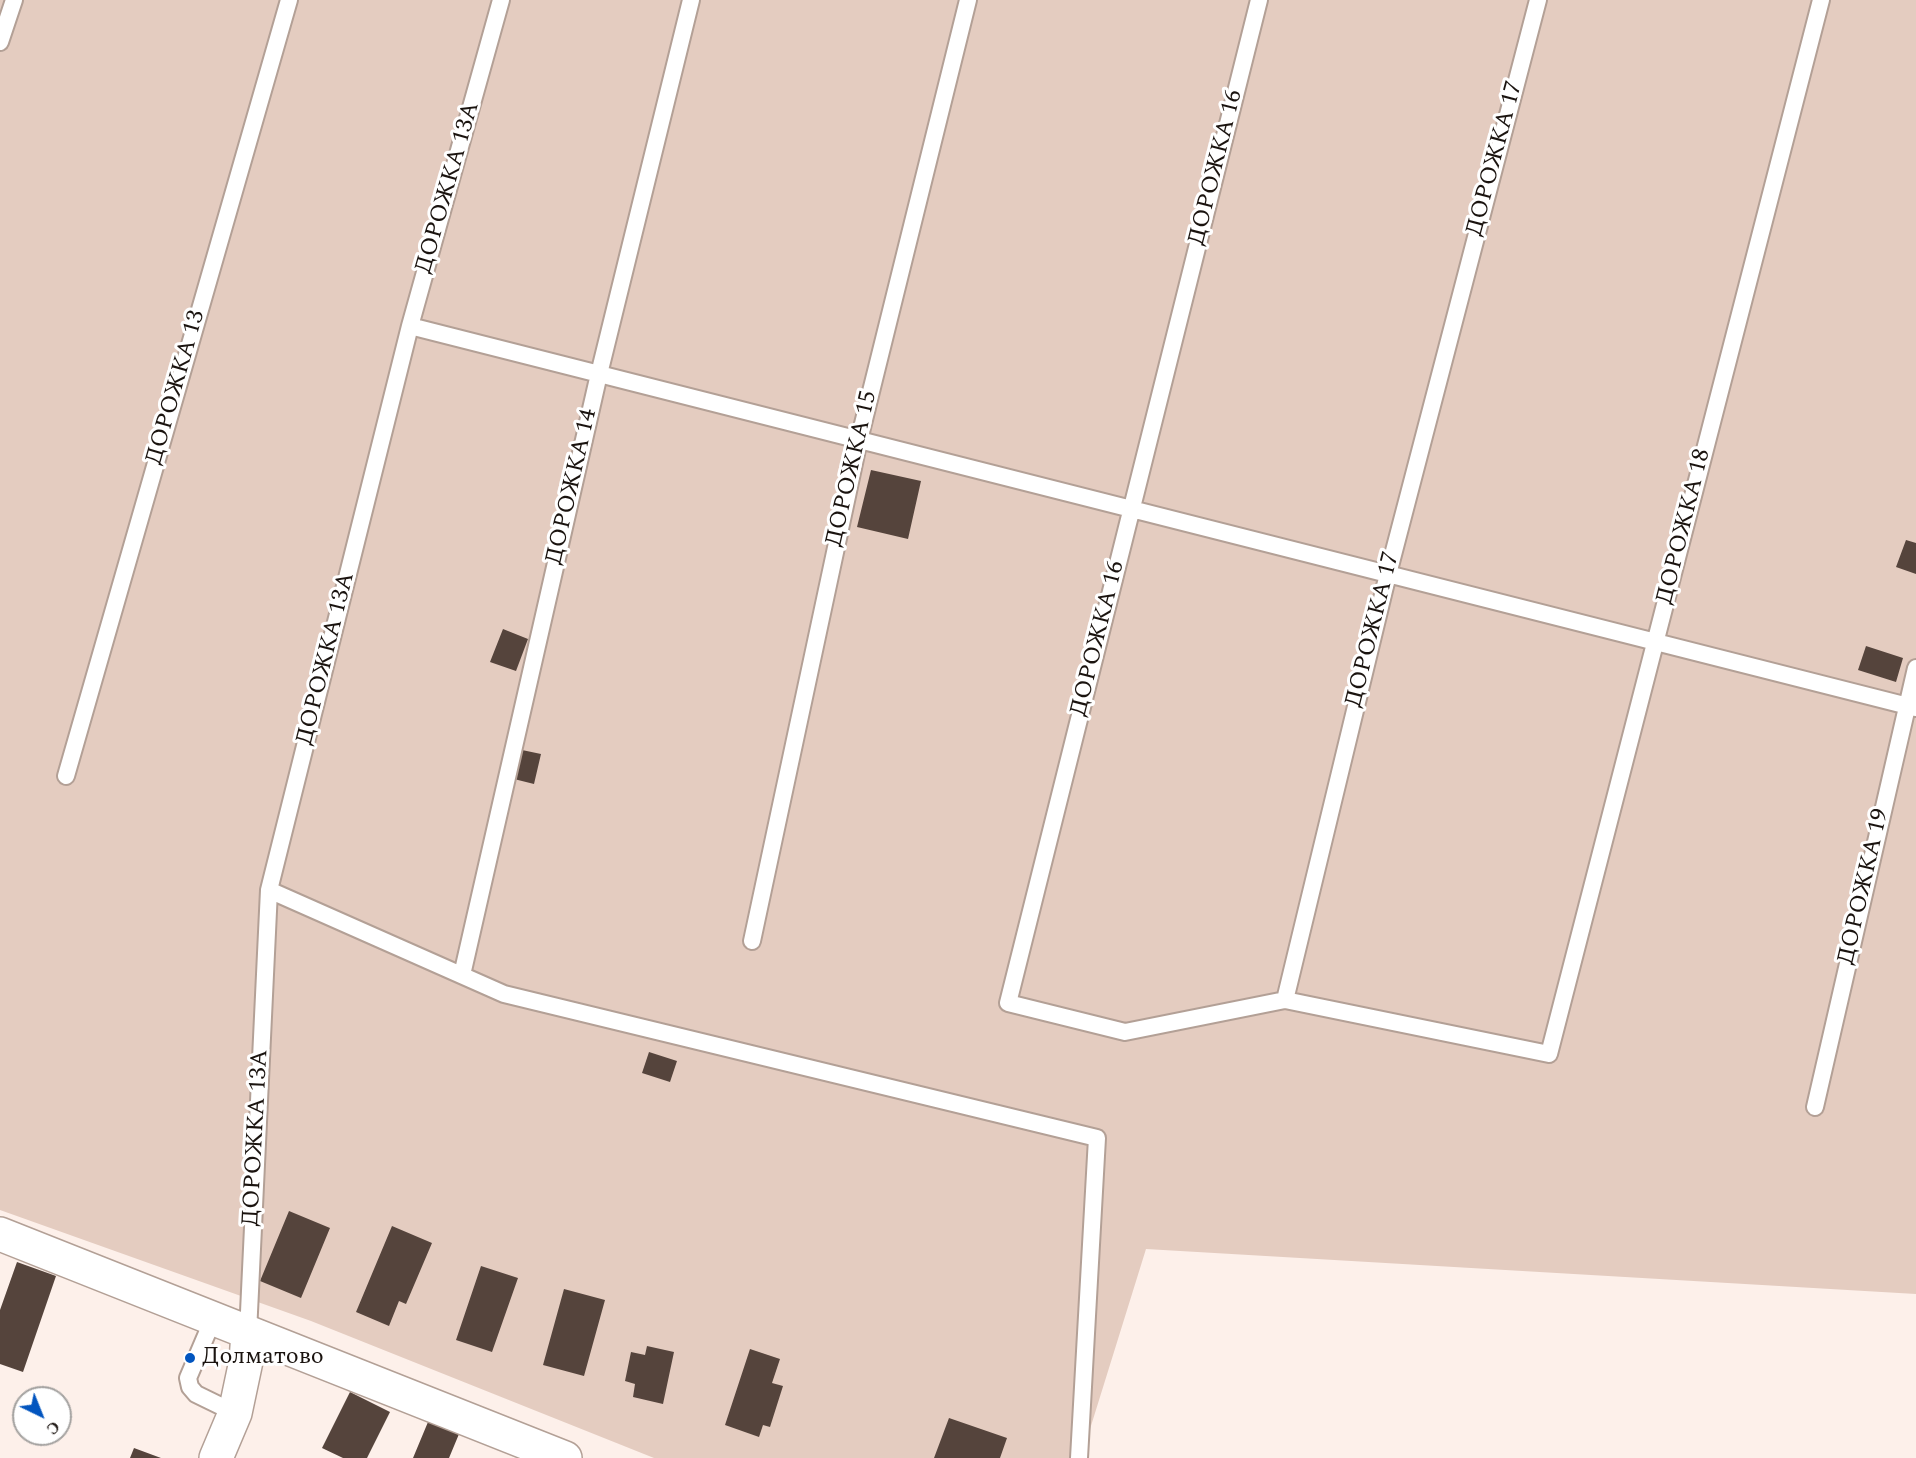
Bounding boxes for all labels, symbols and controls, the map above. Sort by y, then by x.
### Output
street label: ДОРОЖКА 17 [1461,78,1531,240]
street label: ДОРОЖКА 16 [1184,87,1250,249]
street label: ДОРОЖКА 13А [411,99,487,277]
street label: ДОРОЖКА 13 [141,308,213,468]
street label: ДОРОЖКА 15 [821,388,885,550]
street label: ДОРОЖКА 14 [541,406,605,568]
street label: ДОРОЖКА 18 [1652,446,1718,608]
street label: ДОРОЖКА 17 [1341,549,1407,711]
street label: ДОРОЖКА 16 [1066,558,1132,720]
street label: ДОРОЖКА 13А [292,570,362,748]
street label: ДОРОЖКА 19 [1833,806,1897,968]
street label: ДОРОЖКА 13А [238,1049,276,1227]
place label: Долматово [202,1344,324,1372]
marker: Долматово [183,1351,197,1365]
north arrow [12,1386,72,1446]
text: С [41,1415,65,1440]

